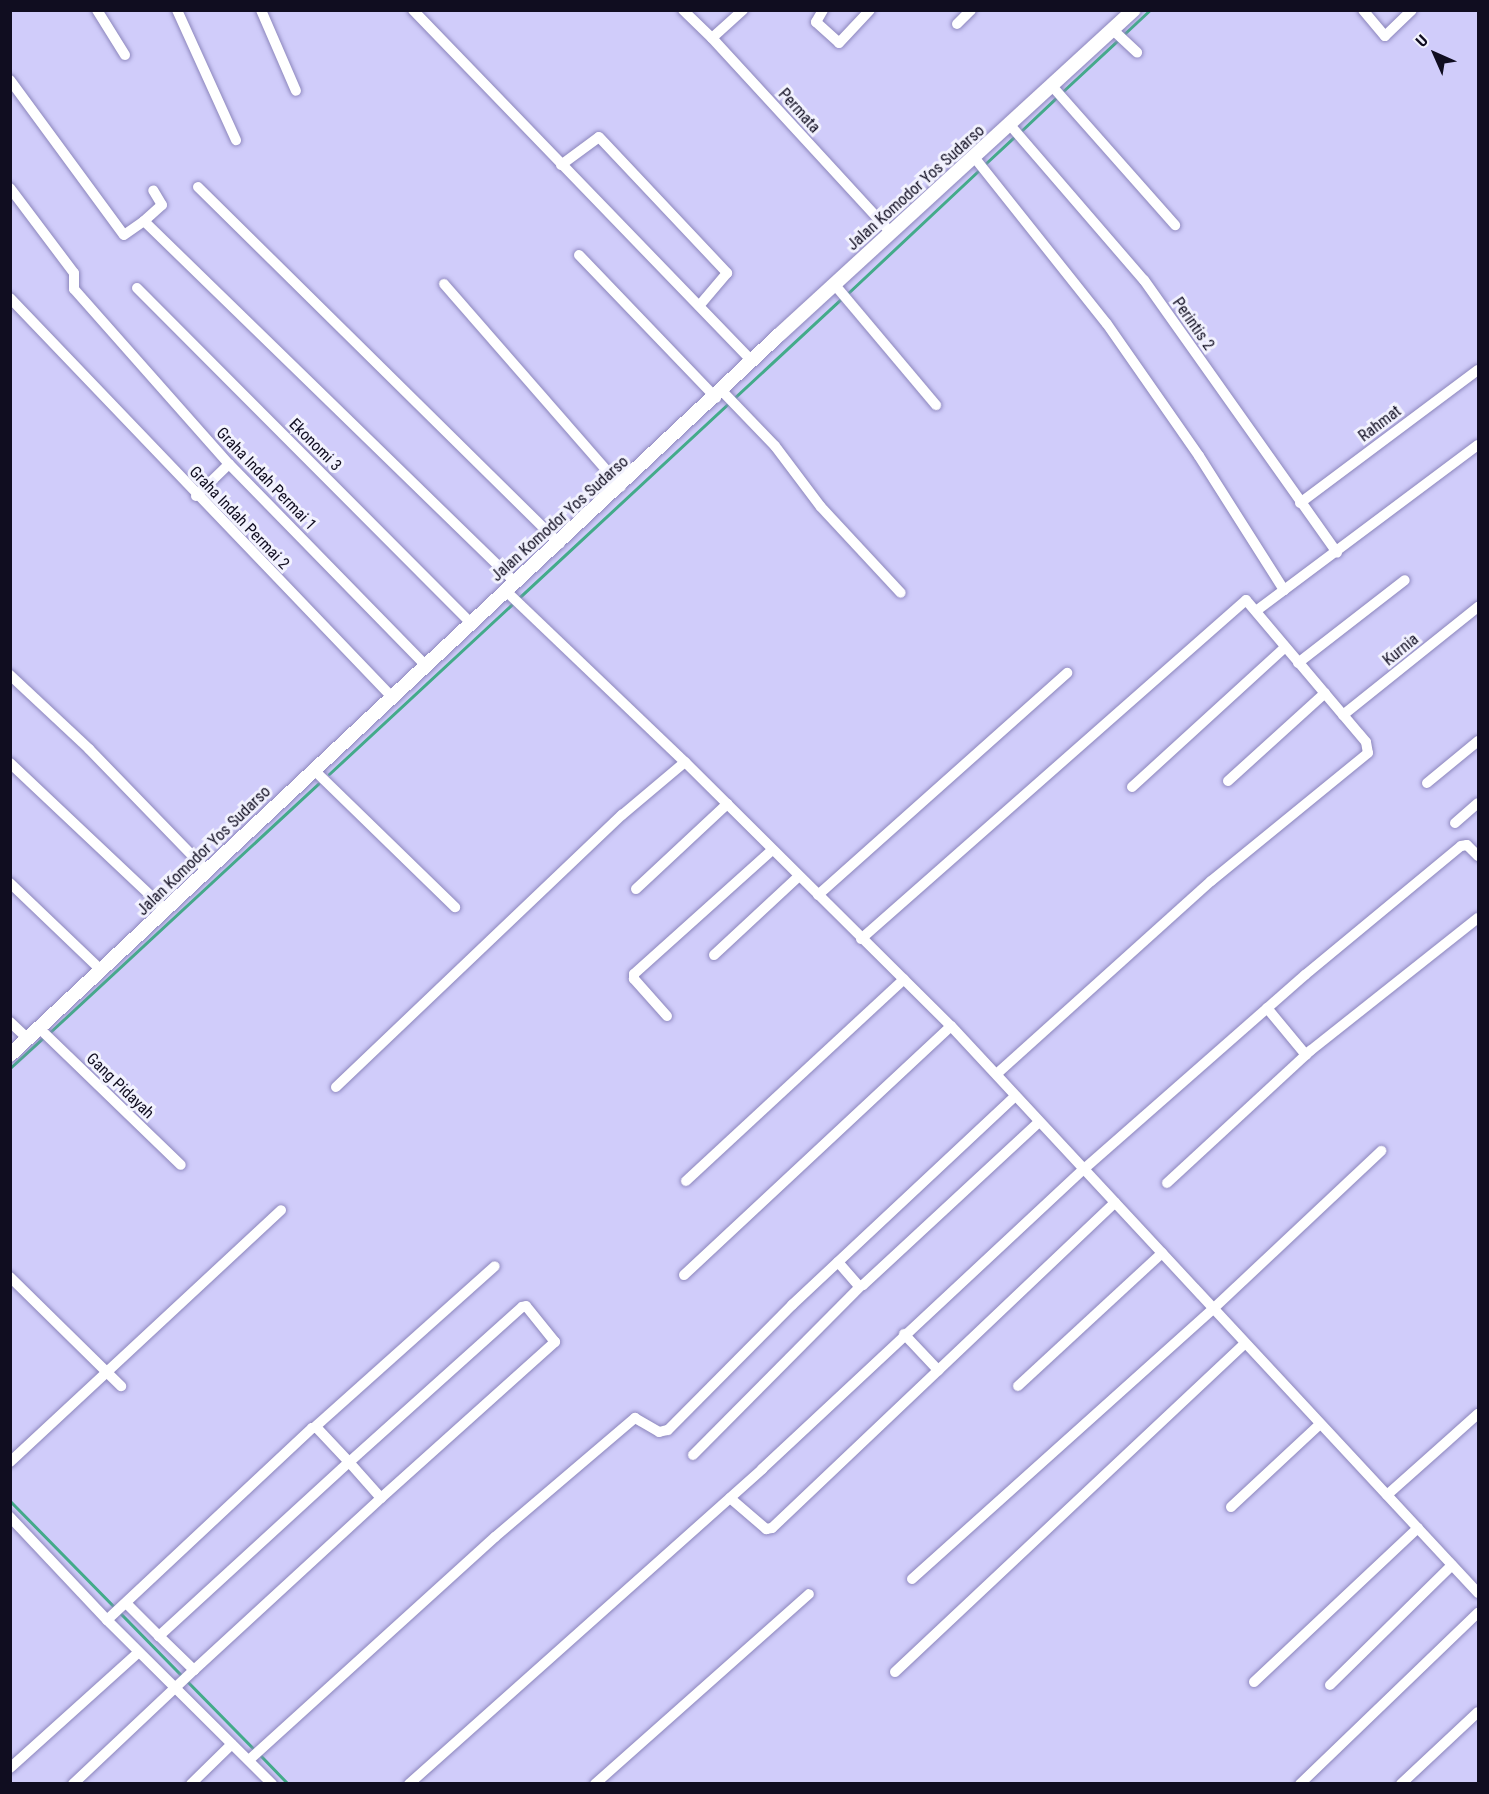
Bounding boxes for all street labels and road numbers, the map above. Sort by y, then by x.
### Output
street label: Permata [774,85,824,137]
street label: Jalan Komodor Yos Sudarso [843,121,989,255]
street label: Perintis 2 [1168,294,1218,354]
street label: Rahmat [1355,402,1405,446]
street label: Ekonomi 3 [285,415,345,475]
street label: Graha Indah Permai 1 [212,424,320,534]
street label: Jalan Komodor Yos Sudarso [487,452,633,586]
street label: Graha Indah Permai 2 [185,463,293,573]
street label: Kurnia [1379,630,1423,670]
street label: Jalan Komodor Yos Sudarso [133,782,275,920]
street label: Gang Pidayah [82,1049,158,1123]

